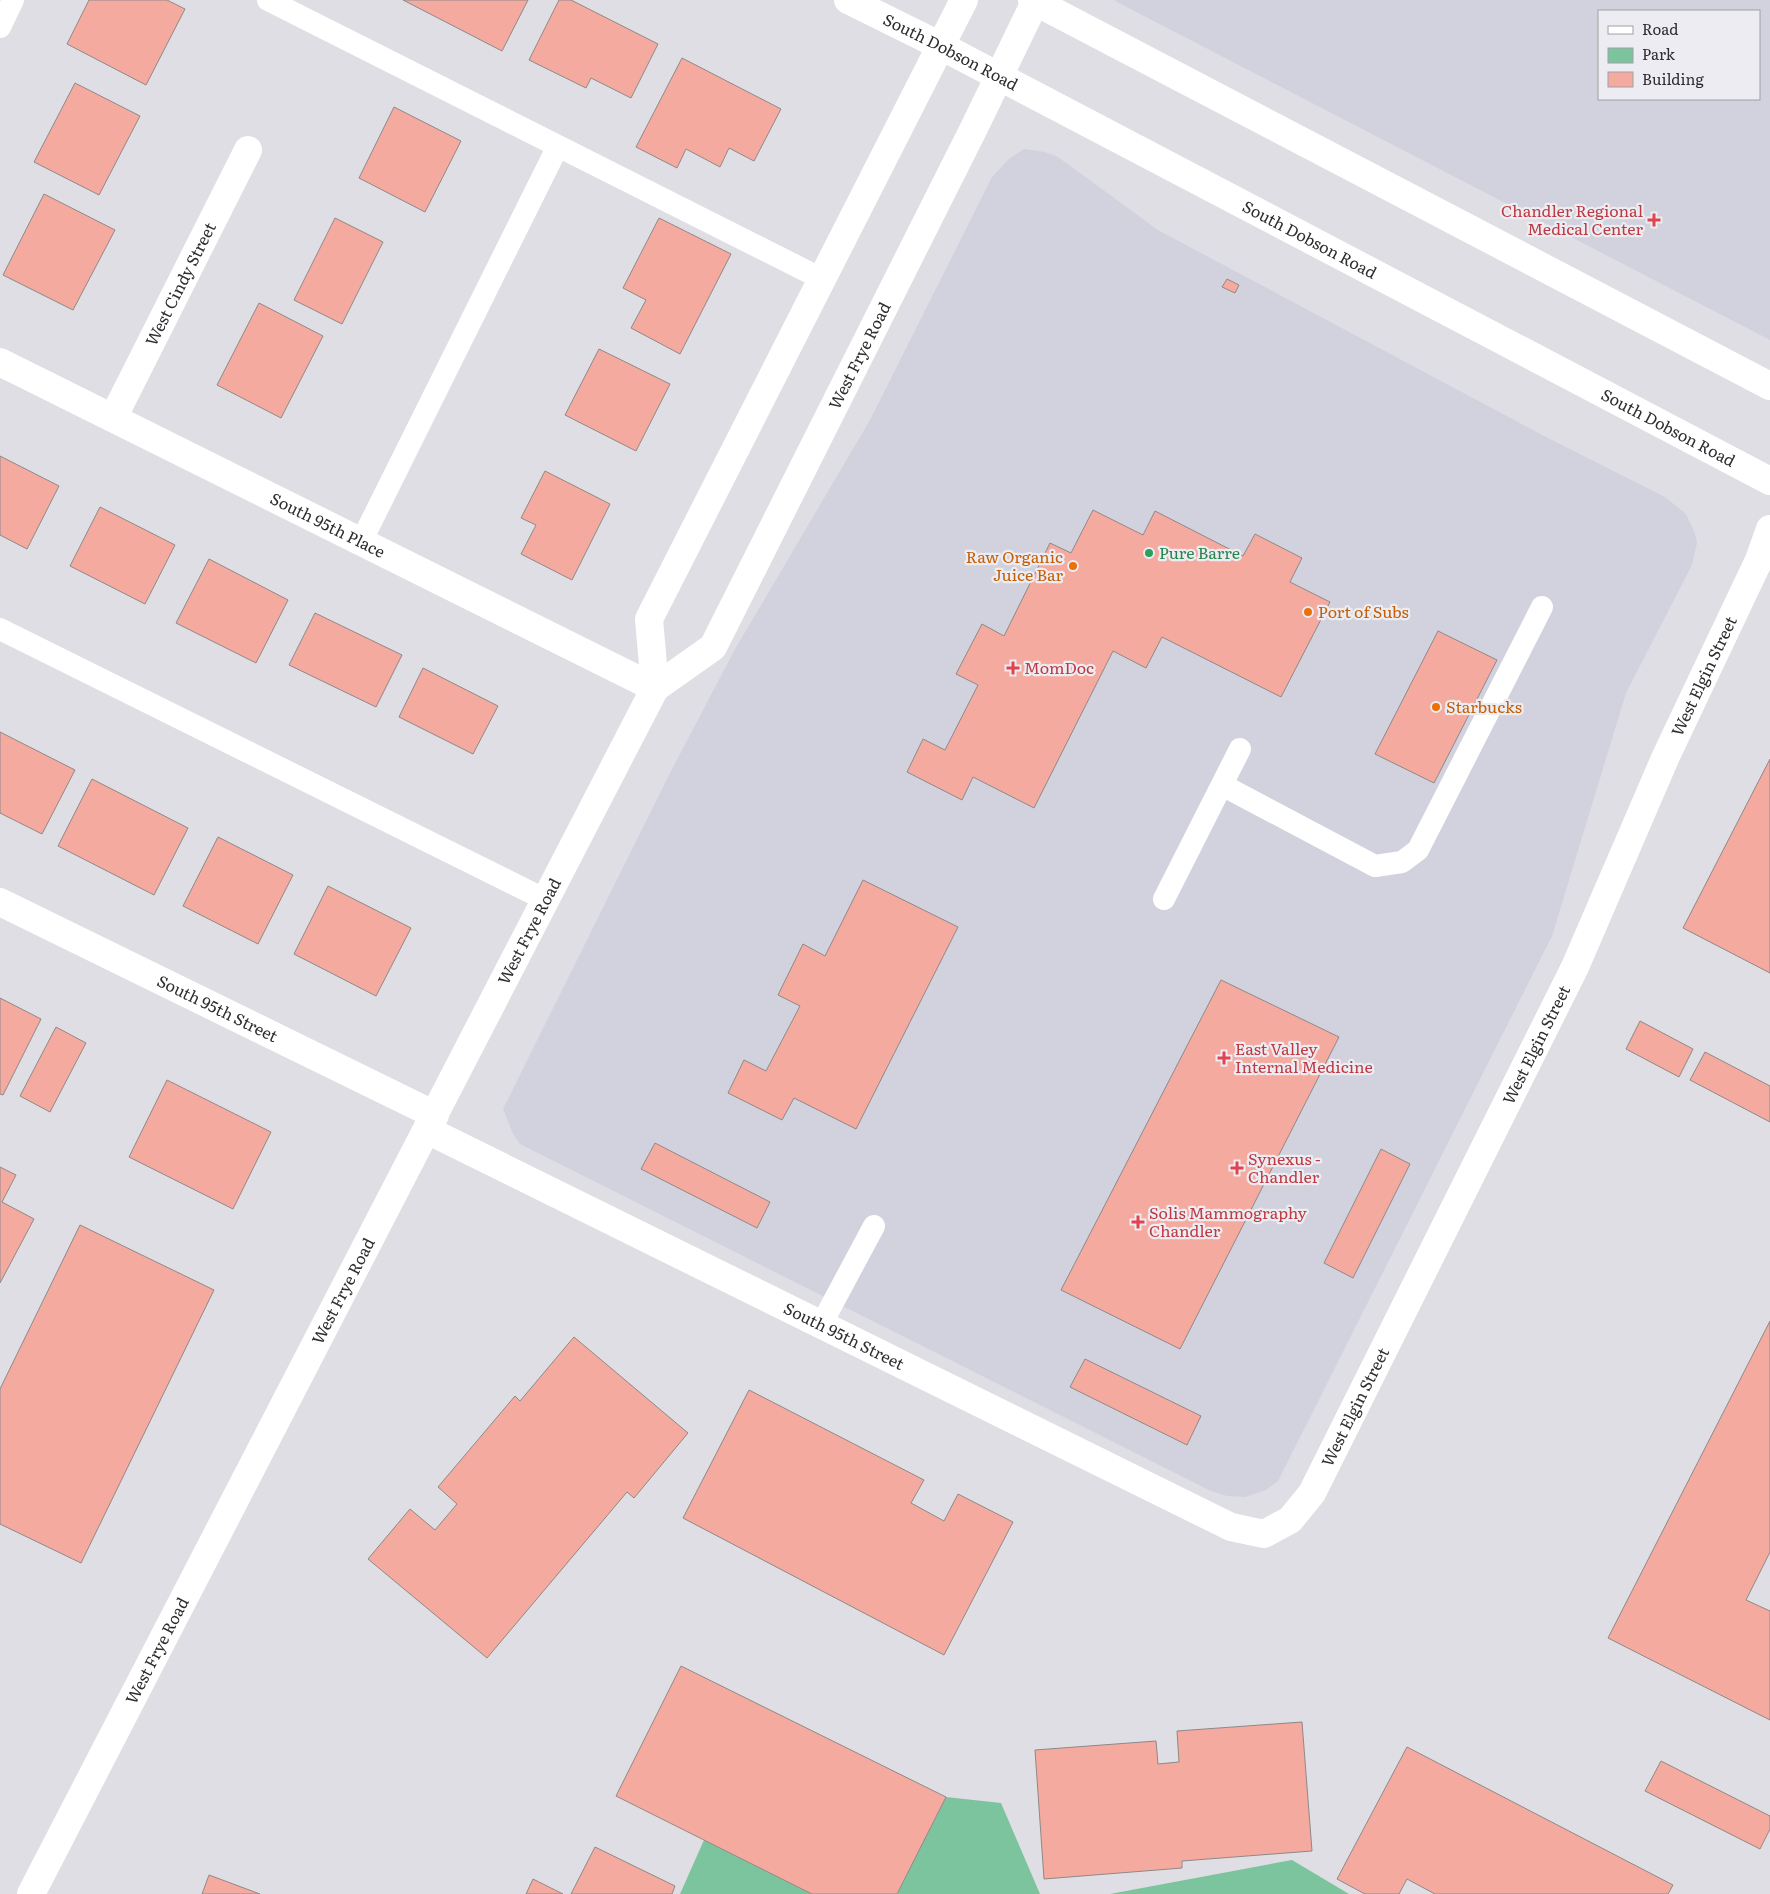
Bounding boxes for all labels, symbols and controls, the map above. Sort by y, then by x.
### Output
street label: South Dobson Road [880,6,1023,96]
legend [1598,10,1760,100]
text: Road [1642,17,1678,40]
text: Park [1642,42,1676,65]
text: Building [1642,67,1704,90]
street label: South Dobson Road [1239,193,1382,284]
place label: Chandler Regional Medical Center [1501,198,1643,240]
marker: Chandler Regional Medical Center [1647,213,1661,227]
street label: West Cindy Street [138,217,221,349]
street label: West Frye Road [822,297,896,413]
street label: South Dobson Road [1597,382,1740,472]
street label: South 95th Place [267,486,390,563]
place label: Pure Barre [1159,540,1240,564]
place label: Raw Organic Juice Bar [966,544,1063,586]
marker: Pure Barre [1143,547,1155,559]
marker: Raw Organic Juice Bar [1067,560,1079,572]
place label: Port of Subs [1318,599,1409,623]
marker: Port of Subs [1302,606,1314,618]
street label: West Elgin Street [1664,611,1742,740]
place label: MomDoc [1024,655,1094,679]
marker: MomDoc [1006,661,1020,675]
place label: Starbucks [1446,694,1522,718]
marker: Starbucks [1430,701,1442,713]
street label: West Frye Road [491,873,566,988]
street label: South 95th Street [153,968,283,1047]
street label: West Elgin Street [1495,980,1575,1108]
place label: East Valley Internal Medicine [1235,1036,1373,1078]
marker: East Valley Internal Medicine [1217,1051,1231,1065]
place label: Synexus - Chandler [1248,1146,1321,1188]
marker: Synexus - Chandler [1230,1161,1244,1175]
place label: Solis Mammography Chandler [1149,1200,1307,1242]
marker: Solis Mammography Chandler [1131,1215,1145,1229]
street label: West Frye Road [305,1233,380,1348]
street label: South 95th Street [780,1295,909,1375]
street label: West Elgin Street [1314,1342,1394,1470]
street label: West Frye Road [118,1592,194,1708]

